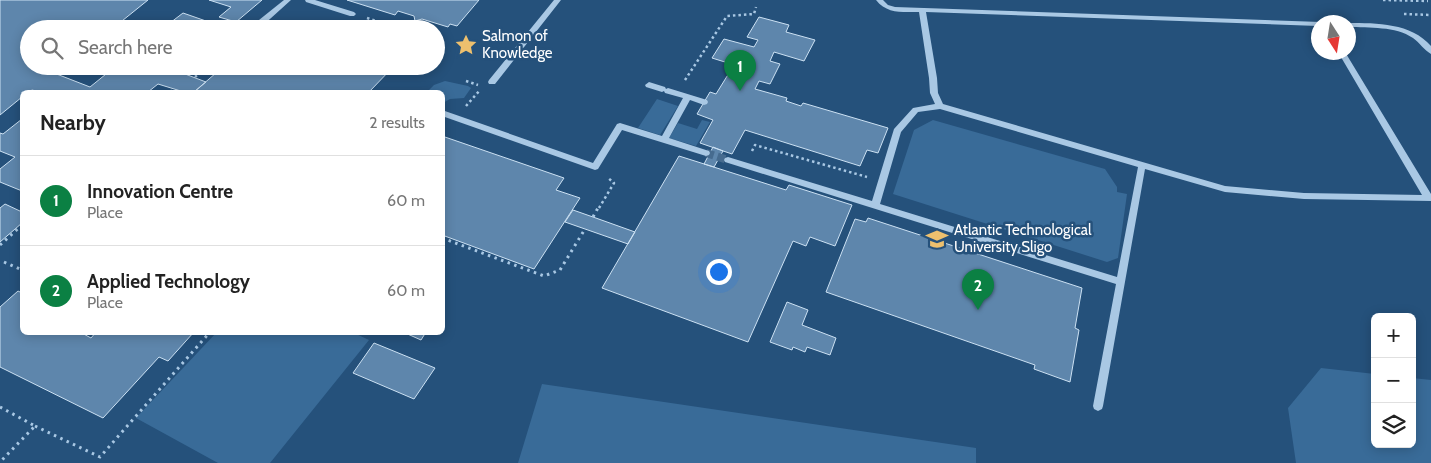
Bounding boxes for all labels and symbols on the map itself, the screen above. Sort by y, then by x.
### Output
north arrow [1311,15,1356,60]
place label: Salmon of Knowledge [482,27,553,62]
place icon: Salmon of Knowledge [453,32,479,58]
pin: 1 [724,50,756,91]
place label: Atlantic Technological University Sligo [954,221,1092,256]
school or university icon: Atlantic Technological University Sligo [924,226,950,252]
your location [706,259,732,285]
pin: 2 [962,269,994,310]

